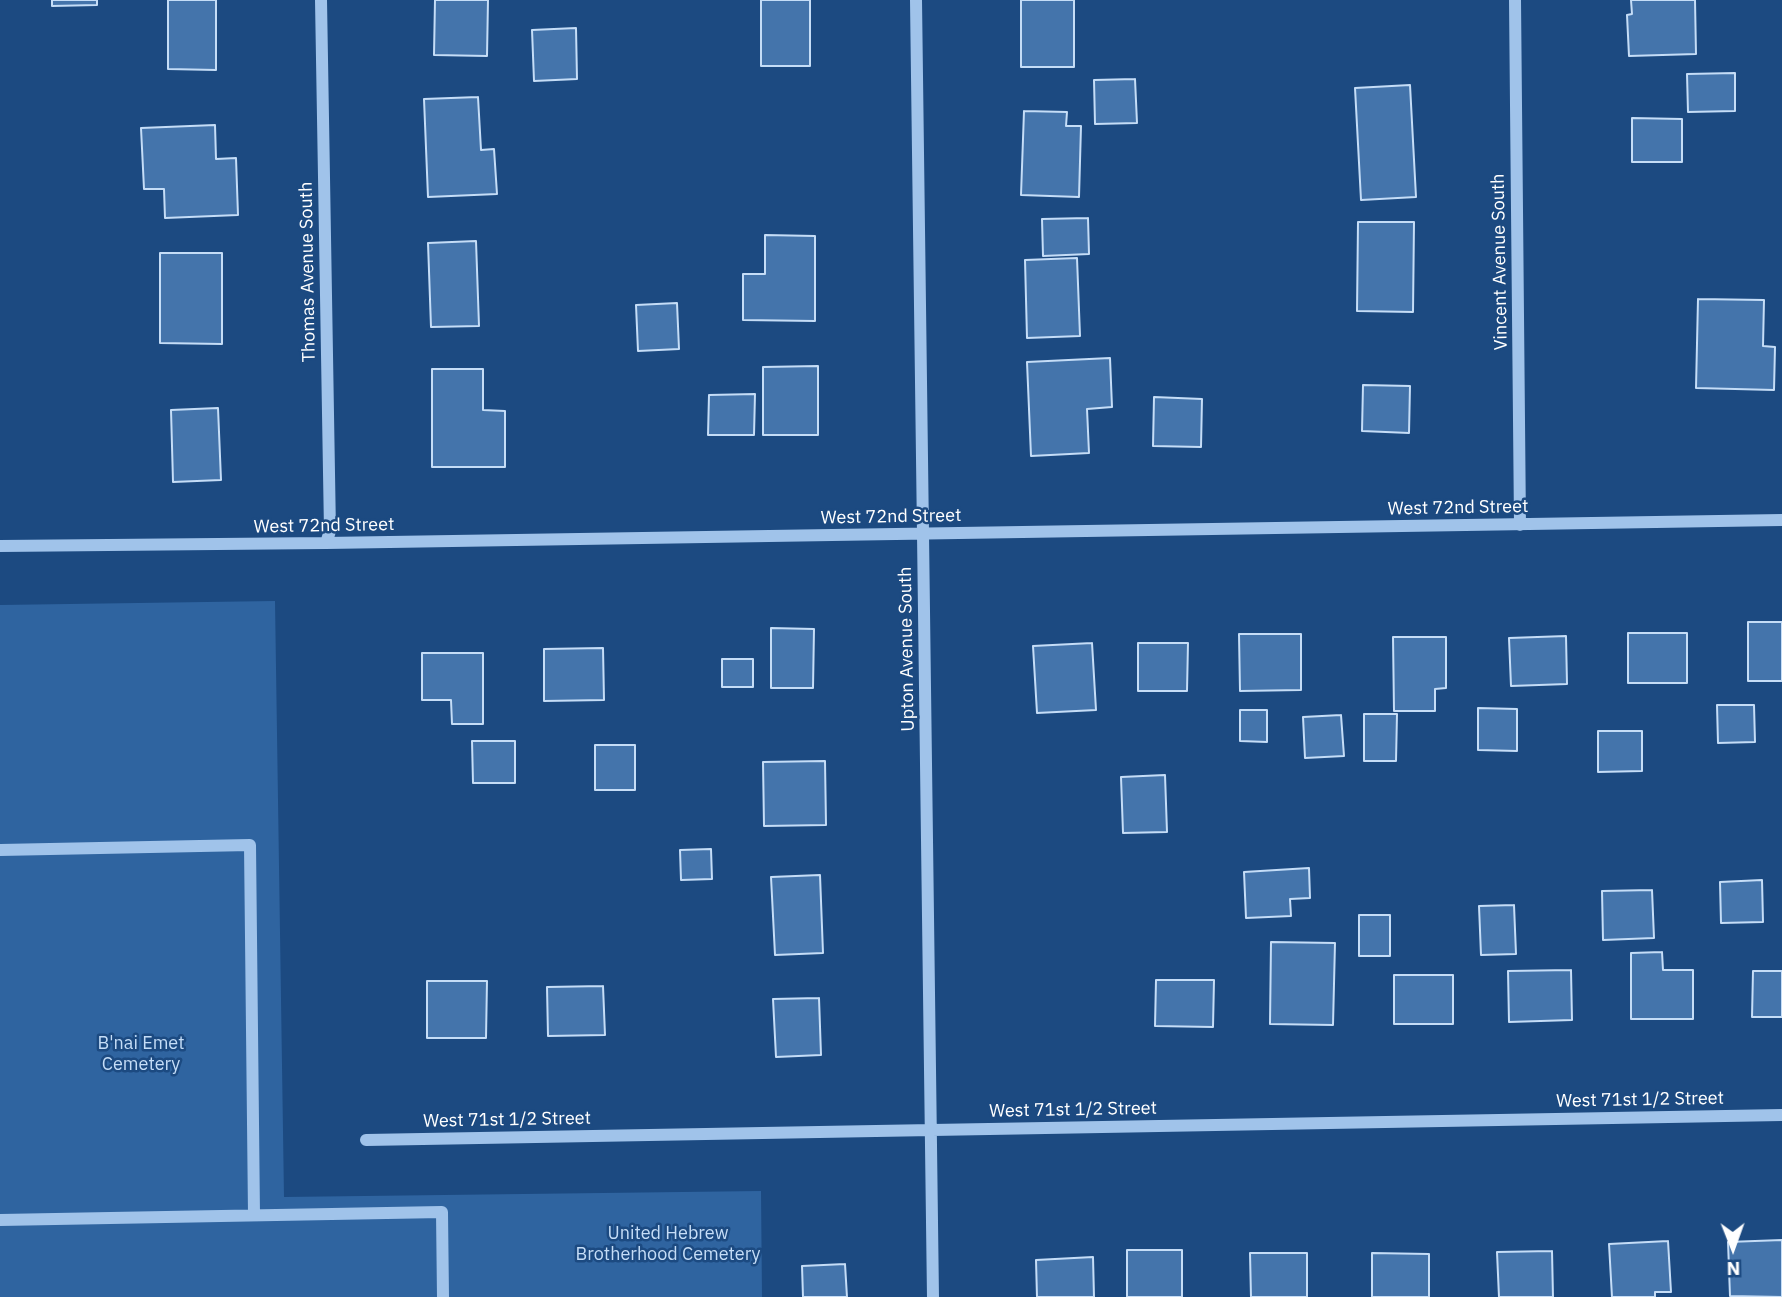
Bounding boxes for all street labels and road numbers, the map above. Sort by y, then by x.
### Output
street label: Vincent Avenue South [1488,173,1512,351]
street label: Thomas Avenue South [296,182,320,362]
street label: West 72nd Street [1387,496,1529,520]
street label: West 72nd Street [820,505,962,529]
street label: West 72nd Street [253,514,395,538]
street label: Upton Avenue South [895,566,919,732]
street label: West 71st 1/2 Street [1556,1088,1724,1112]
street label: West 71st 1/2 Street [989,1098,1157,1122]
street label: West 71st 1/2 Street [423,1108,591,1132]

